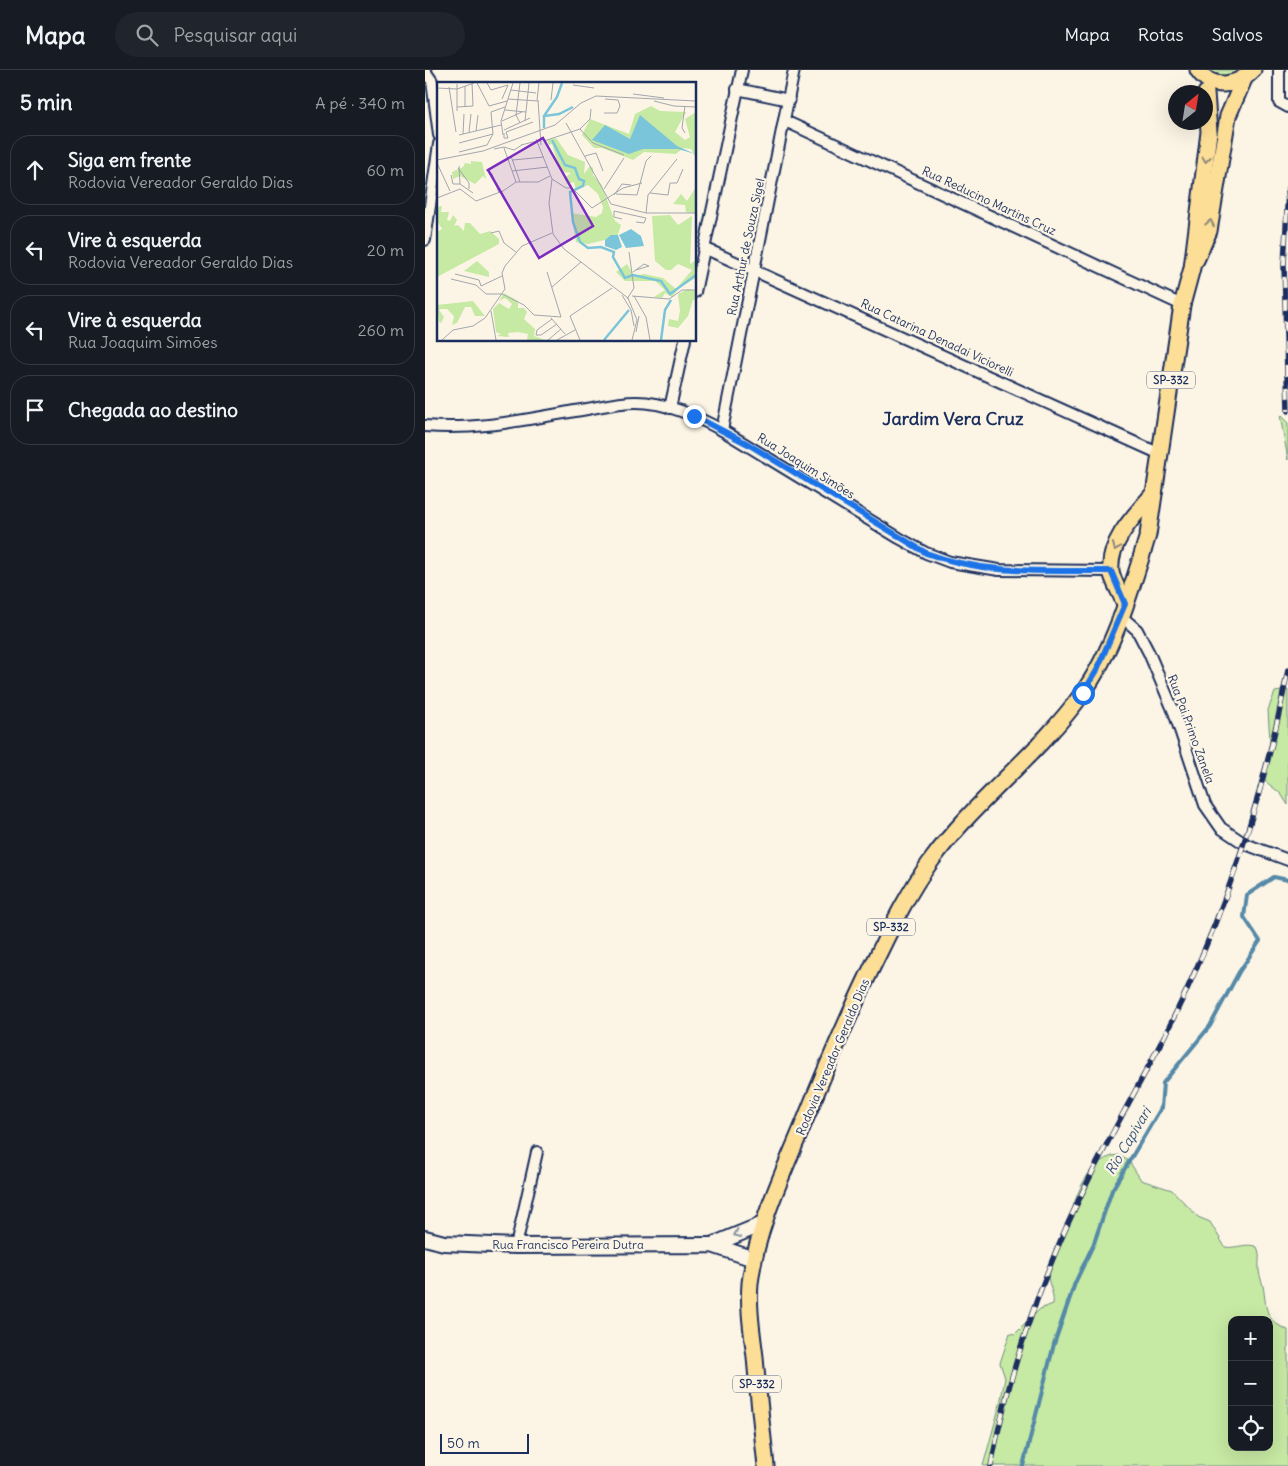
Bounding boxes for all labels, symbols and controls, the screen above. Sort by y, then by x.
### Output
search box [115,12,465,57]
text: Mapa [25,20,85,50]
icon: search [133,21,161,49]
text: Pesquisar aqui [173,23,297,47]
text: Mapa [1065,23,1110,46]
text: Rotas [1138,23,1184,46]
text: Salvos [1212,23,1263,46]
inset map [437,82,696,341]
north arrow [1168,85,1213,130]
text: 5 min [20,89,72,116]
text: A pé · 340 m [315,93,405,113]
text: Siga em frente [68,148,191,172]
one-way arrow [1201,155,1212,163]
icon: ahead [21,156,49,184]
text: 60 m [366,160,404,180]
street label: Rua Reducino Martins Cruz [920,163,1059,238]
text: Rodovia Vereador Geraldo Dias [68,172,293,192]
street label: Rua Arthur de Souza Sigel [724,177,767,317]
one-way arrow [1204,219,1215,228]
text: Vire à esquerda [68,228,202,252]
icon: left [21,236,49,264]
text: 20 m [367,240,404,260]
text: Rodovia Vereador Geraldo Dias [68,252,293,272]
street label: Rua Catarina Denadai Viciorelli [858,295,1016,380]
text: Vire à esquerda [68,308,202,332]
icon: left [21,316,49,344]
text: 260 m [358,320,404,340]
text: Rua Joaquim Simões [68,332,218,352]
road number: SP-332 [1147,372,1195,388]
icon: arrive [21,396,49,424]
text: Chegada ao destino [68,398,238,422]
route end [683,405,706,428]
district label: Jardim Vera Cruz [882,407,1024,430]
street label: Rua Joaquim Simões [755,430,858,502]
one-way arrow [1112,542,1122,550]
street label: Rua Pai Primo Zanela [1165,672,1218,786]
route start [1072,682,1095,705]
road number: SP-332 [867,919,915,936]
street label: Rodovia Vereador Geraldo Dias [793,976,872,1137]
water label: Rio Capivari [1101,1103,1156,1178]
one-way arrow [733,1228,742,1239]
street label: Rua Francisco Pereira Dutra [492,1237,644,1252]
map controls [1228,1316,1273,1451]
button: + [1228,1316,1273,1361]
button: − [1228,1361,1273,1406]
road number: SP-332 [733,1376,781,1392]
button: locate [1228,1406,1273,1451]
scale bar [440,1431,529,1454]
text: 50 m [447,1434,480,1452]

